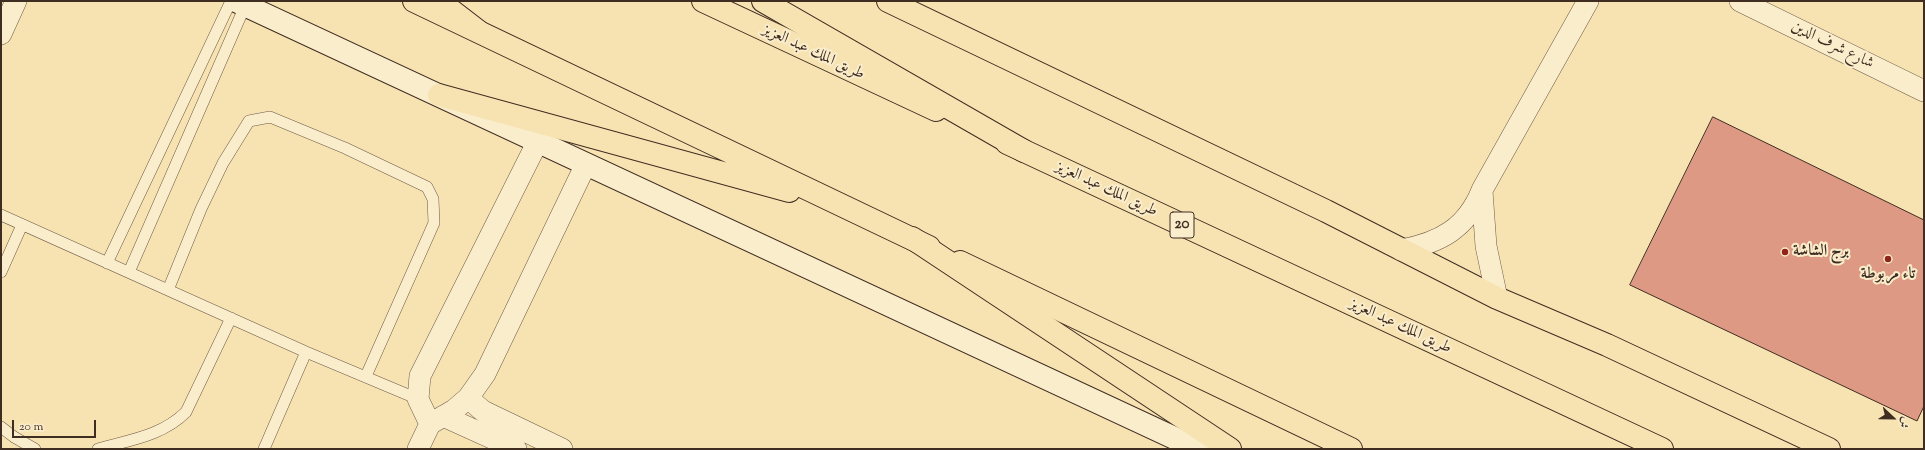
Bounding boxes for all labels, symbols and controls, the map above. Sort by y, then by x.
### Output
street label: شارع شرف الدين [1788,18,1876,74]
street label: طريق الملك عبد العزيز [759,21,867,85]
street label: طريق الملك عبد العزيز [1052,158,1160,222]
road number: 20 [1170,212,1194,238]
place label: برج الشاشة [1793,242,1849,262]
marker: برج الشاشة [1780,247,1790,257]
marker: تاء مربوطة [1883,254,1893,264]
place label: تاء مربوطة [1861,265,1915,285]
street label: طريق الملك عبد العزيز [1346,295,1454,359]
north arrow [1873,398,1913,438]
scale bar [14,412,98,438]
text: ش [1895,414,1914,431]
text: 20 m [19,418,43,436]

